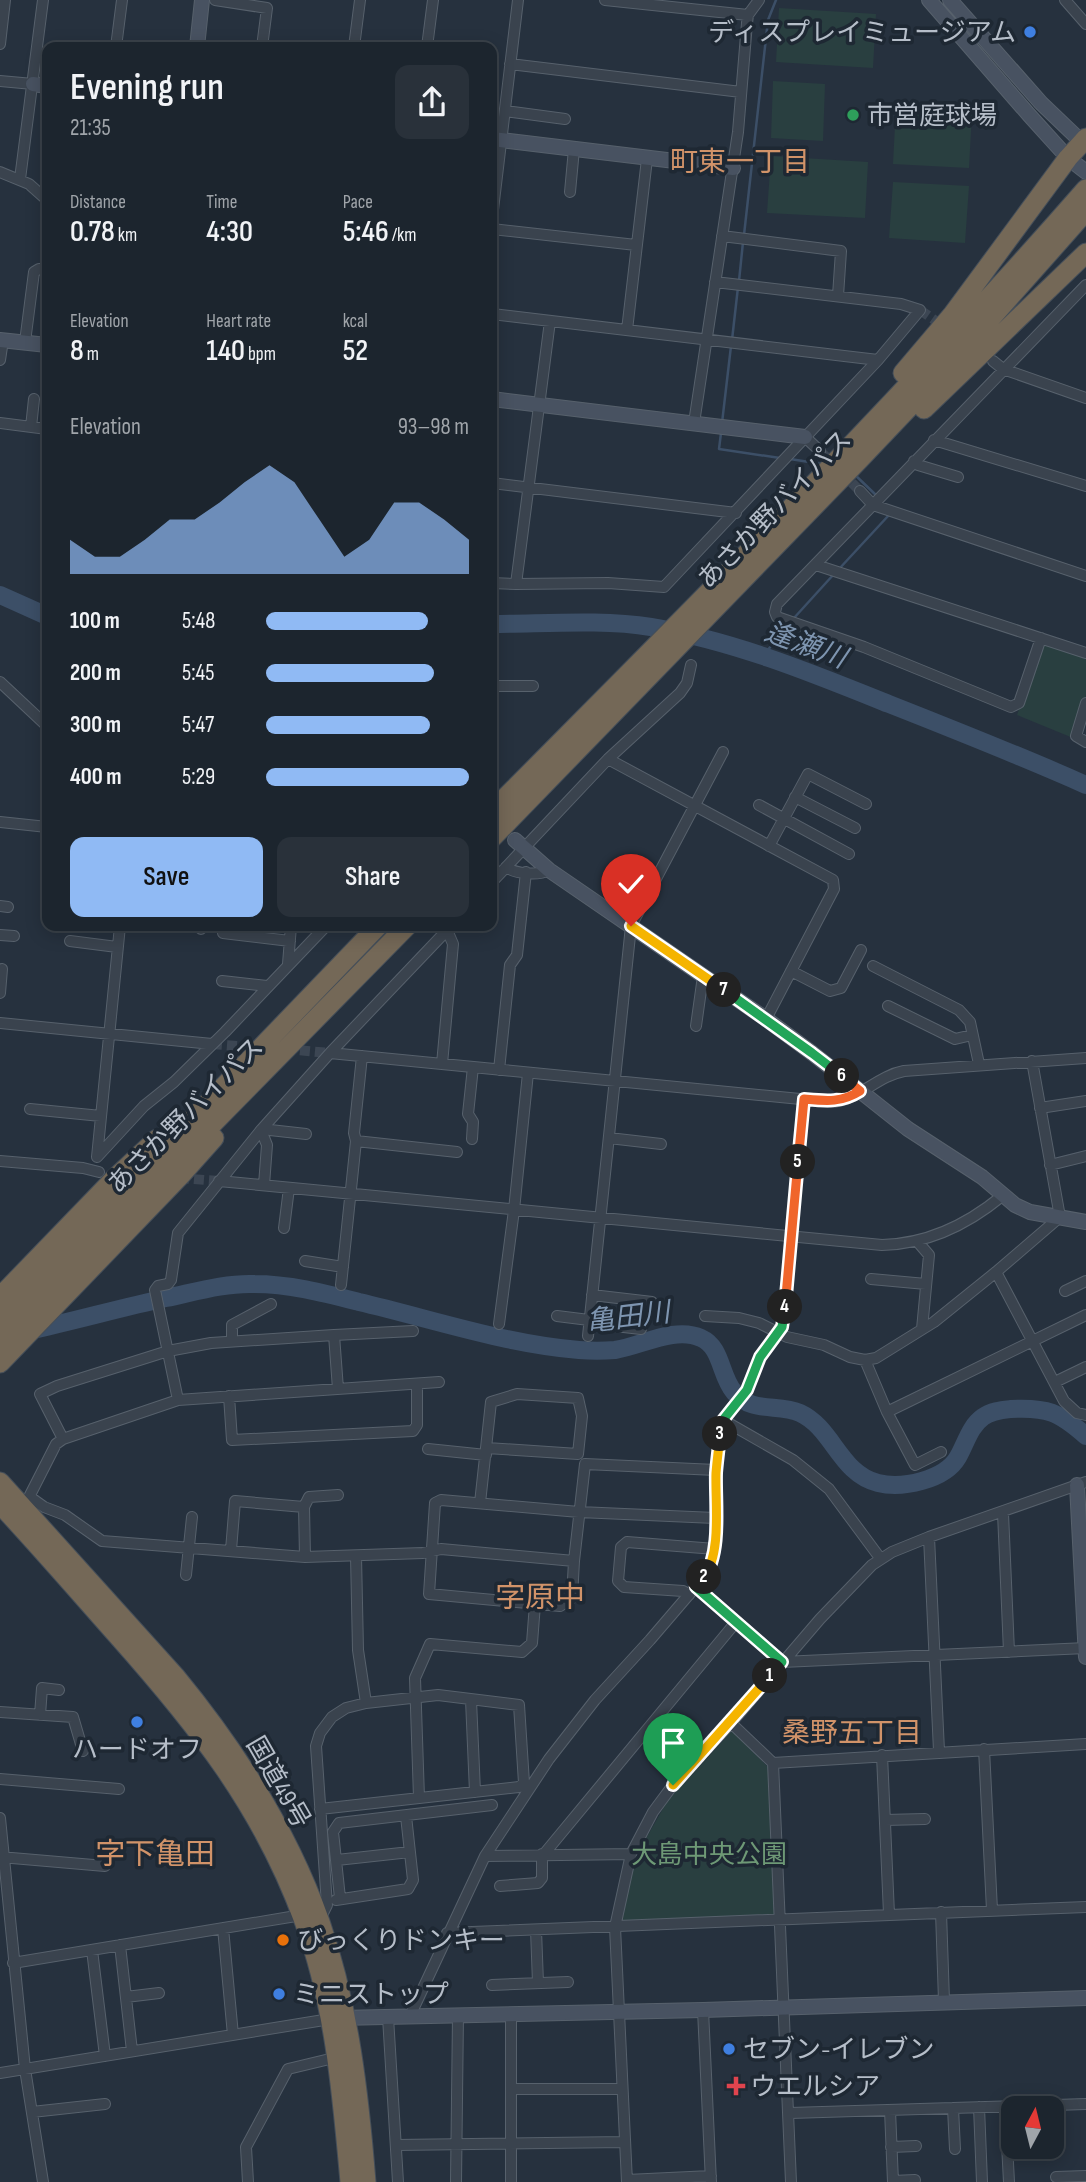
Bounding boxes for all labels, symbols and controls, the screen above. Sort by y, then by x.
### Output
place label: ディスプレイミュージアム [708,18,1016,49]
marker: ディスプレイミュージアム [1022,24,1038,40]
text: Evening run [70,65,224,110]
button: share [395,65,469,139]
place label: 市営庭球場 [867,101,997,132]
marker: 市営庭球場 [845,107,861,123]
text: 21:35 [70,114,111,142]
district label: 町東一丁目 [670,146,810,179]
text: Distance [70,191,126,214]
text: Time [206,191,237,214]
text: Pace [343,191,373,214]
text: 0.78 [70,214,115,250]
text: 4:30 [206,214,253,250]
text: 5:46 [343,214,389,250]
text: km [115,224,137,247]
text: /km [389,224,416,247]
text: Elevation [70,310,129,333]
text: Heart rate [206,310,271,333]
text: kcal [343,310,368,333]
text: 8 [70,333,84,369]
text: 140 [206,333,245,369]
text: 52 [343,333,368,369]
text: m [84,343,99,366]
text: bpm [245,343,276,366]
text: Elevation [70,413,141,441]
text: 93–98 m [398,413,469,441]
street label: あさか野バイパス [692,425,858,595]
text: 100 m [70,607,120,635]
text: 5:48 [182,607,215,635]
water label: 逢瀬川 [760,616,853,676]
text: 200 m [70,659,121,687]
text: 5:45 [182,659,214,687]
text: 300 m [70,711,121,739]
text: 5:47 [182,711,214,739]
text: 400 m [70,763,121,791]
text: 5:29 [182,763,215,791]
button: Save [70,837,263,917]
button: Share [277,837,469,917]
pin [601,854,661,926]
icon: check [612,865,650,903]
pin: 7 [706,972,742,1007]
text: 7 [719,978,728,1001]
street label: あさか野バイパス [102,1032,270,1200]
pin: 6 [824,1058,860,1094]
text: 6 [837,1064,846,1087]
pin: 5 [780,1144,816,1180]
text: 5 [793,1150,802,1173]
pin: 4 [768,1290,802,1324]
text: 4 [780,1295,789,1318]
water label: 亀田川 [584,1296,675,1339]
pin: 3 [702,1416,738,1452]
text: 3 [715,1422,724,1445]
pin: 2 [686,1560,722,1594]
text: 2 [699,1565,708,1588]
district label: 字原中 [495,1580,585,1616]
pin: 1 [752,1658,788,1694]
text: 1 [766,1664,773,1687]
pin [643,1713,703,1785]
marker: ハードオフ [129,1714,145,1730]
district label: 桑野五丁目 [782,1717,922,1750]
icon: arrive [654,1724,692,1762]
street label: 国道49号 [239,1732,316,1834]
place label: ハードオフ [72,1735,202,1766]
district label: 字下亀田 [95,1837,215,1873]
park label: 大島中央公園 [631,1840,787,1871]
place label: びっくりドンキー [297,1926,505,1957]
marker: びっくりドンキー [275,1932,291,1948]
place label: ミニストップ [293,1980,449,2011]
marker: ミニストップ [271,1986,287,2002]
place label: セブン-イレブン [743,2035,935,2066]
marker: セブン-イレブン [721,2041,737,2057]
place label: ウエルシア [750,2072,880,2103]
marker: ウエルシア [728,2078,744,2094]
north arrow [1001,2096,1064,2160]
map controls [1001,2096,1064,2159]

